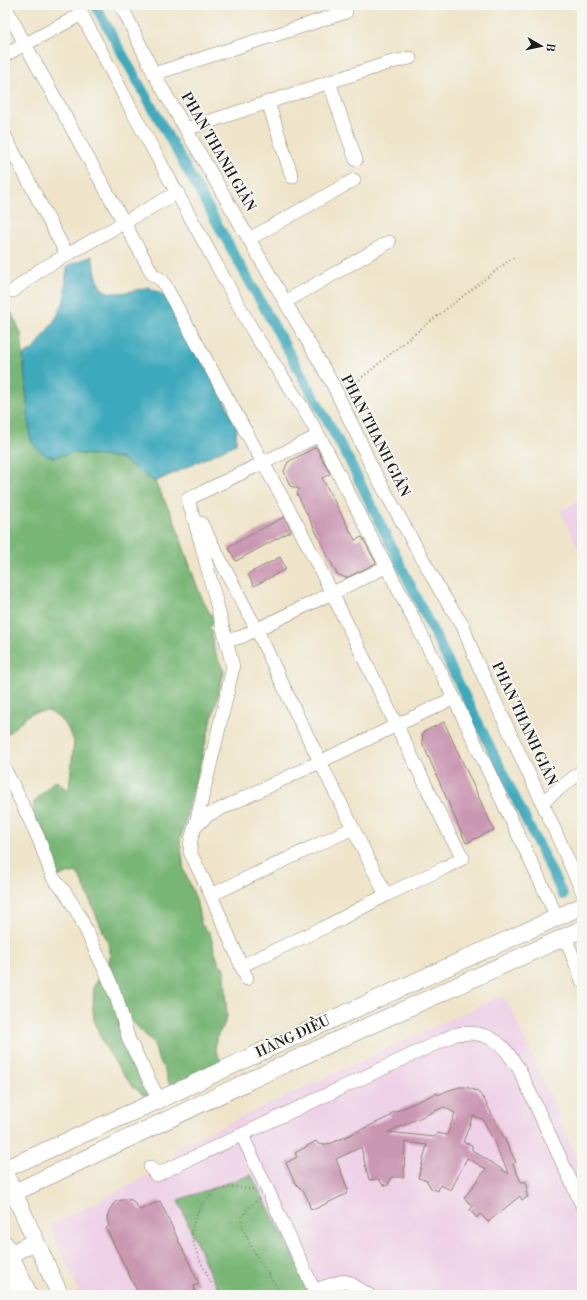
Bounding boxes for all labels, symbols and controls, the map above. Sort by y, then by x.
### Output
north arrow [521,26,561,66]
text: B [542,42,557,53]
street label: PHAN THANH GIẢN [177,88,261,215]
street label: PHAN THANH GIẢN [336,371,416,501]
street label: PHAN THANH GIẢN [487,658,563,789]
street label: HÀNG ĐIỀU [251,1008,334,1062]

